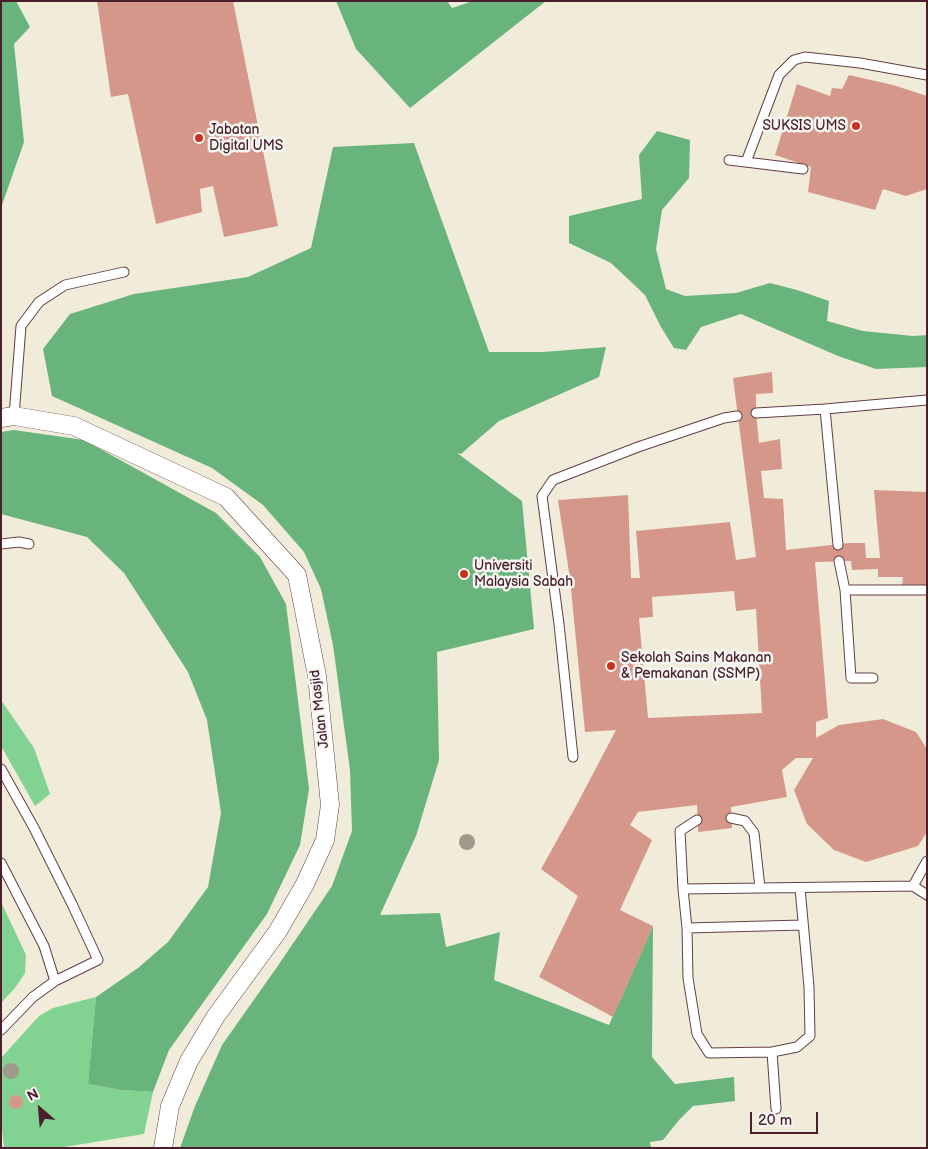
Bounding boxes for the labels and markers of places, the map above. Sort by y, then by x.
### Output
place label: SUKSIS UMS [762,118,846,134]
marker: SUKSIS UMS [850,120,862,132]
place label: Jabatan Digital UMS [209,122,283,154]
marker: Jabatan Digital UMS [193,132,205,144]
place label: Universiti Malaysia Sabah [474,558,573,590]
marker: Universiti Malaysia Sabah [458,568,470,580]
place label: Sekolah Sains Makanan & Pemakanan (SSMP) [621,650,771,682]
marker: Sekolah Sains Makanan & Pemakanan (SSMP) [605,660,617,672]

